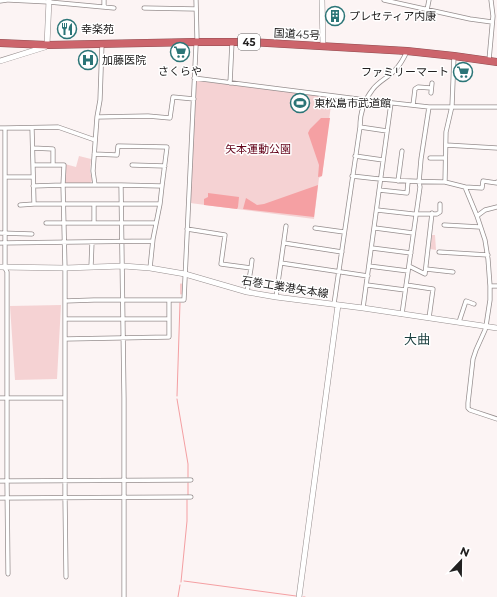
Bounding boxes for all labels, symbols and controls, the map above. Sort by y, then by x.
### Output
building icon: プレセティア内康 [324,5,346,27]
place label: プレセティア内康 [349,9,436,23]
restaurant icon: 幸楽苑 [56,18,78,40]
place label: 幸楽苑 [81,22,114,36]
street label: 国道45号 [273,26,321,42]
road number: 45 [238,34,260,50]
supermarket icon: さくらや [169,41,191,63]
hospital icon: 加藤医院 [77,49,99,71]
place label: 加藤医院 [102,53,146,67]
supermarket icon: ファミリーマート [452,61,474,83]
place label: さくらや [158,64,202,78]
place label: ファミリーマート [361,65,449,79]
sports icon: 東松島市武道館 [289,92,311,114]
place label: 東松島市武道館 [314,96,391,110]
park label: 矢本運動公園 [225,142,291,156]
street label: 石巻工業港矢本線 [240,273,330,301]
district label: 大曲 [404,331,430,347]
north arrow [441,541,481,581]
text: N [458,544,471,560]

